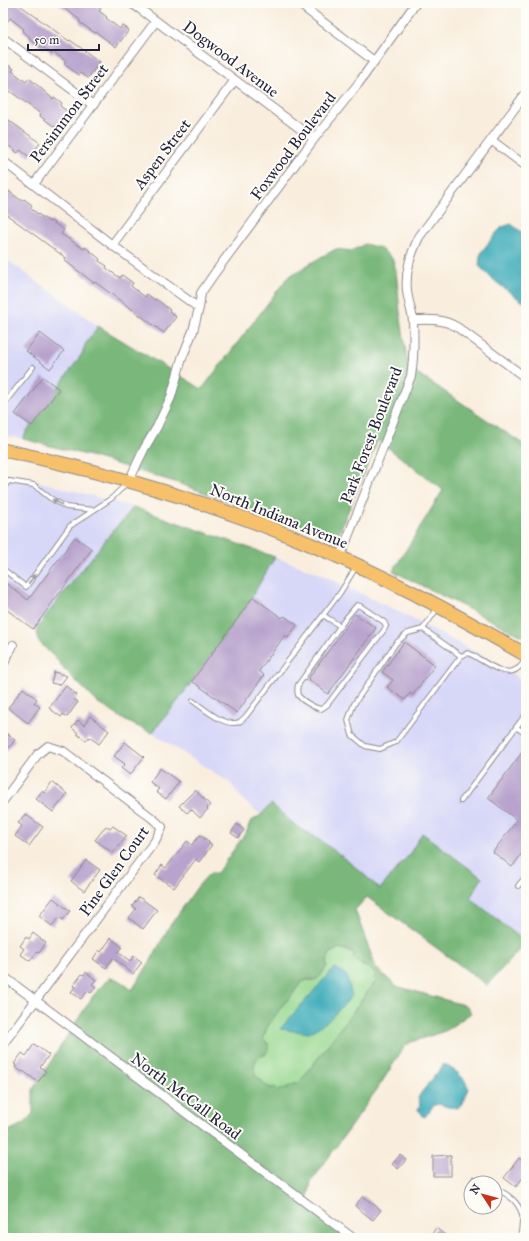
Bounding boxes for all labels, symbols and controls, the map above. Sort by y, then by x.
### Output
street label: Dogwood Avenue [179,17,283,102]
scale bar [28,26,99,52]
text: 50 m [34,33,59,47]
street label: Persimmon Street [26,60,112,166]
street label: Foxwood Boulevard [246,88,340,204]
street label: Aspen Street [129,115,195,194]
street label: Park Forest Boulevard [336,364,406,506]
street label: North Indiana Avenue [207,480,351,552]
one-way arrow [51,498,63,505]
one-way arrow [28,573,36,584]
street label: Pine Glen Court [75,822,153,920]
street label: North McCall Road [127,1049,245,1143]
north arrow [463,1175,503,1215]
text: N [467,1181,484,1197]

